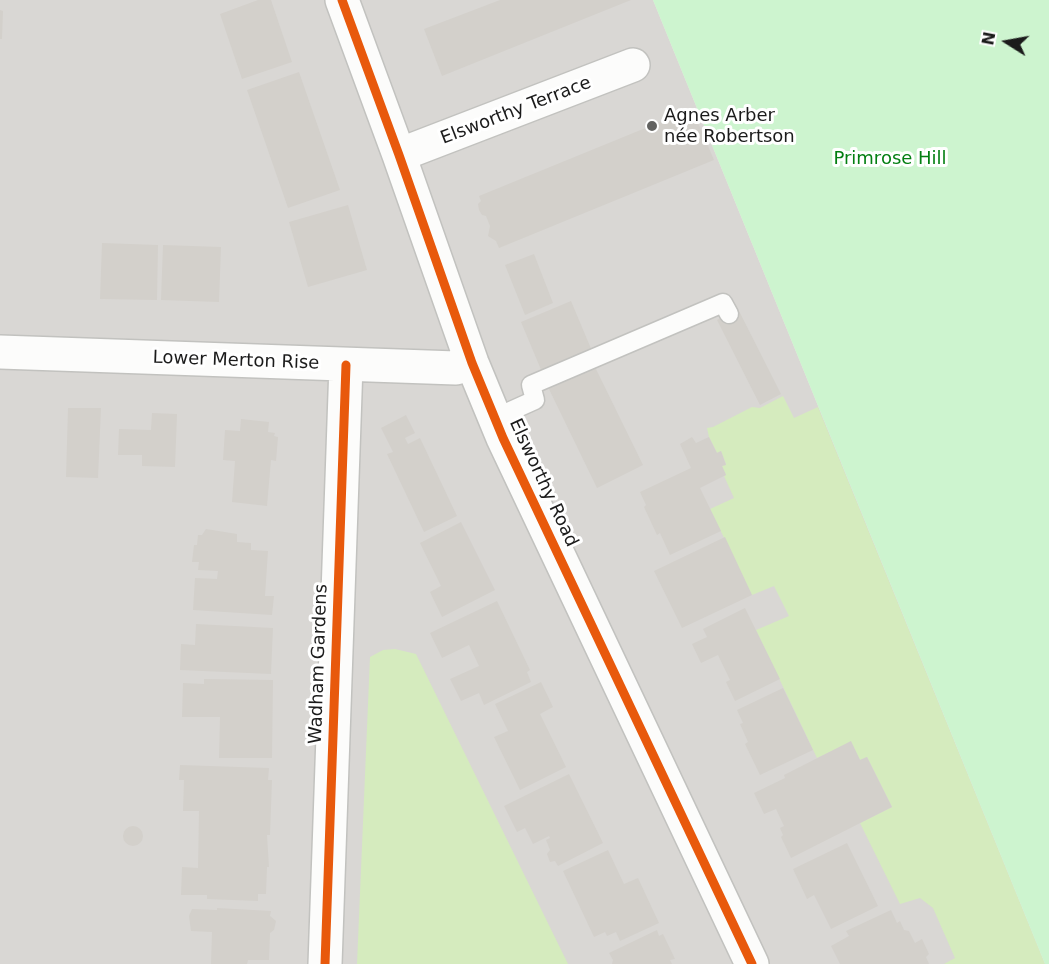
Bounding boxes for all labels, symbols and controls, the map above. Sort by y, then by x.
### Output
north arrow [977,12,1037,72]
text: N [978,30,999,47]
street label: Elsworthy Terrace [438,72,594,150]
place label: Agnes Arber née Robertson [664,105,795,148]
marker: Agnes Arber née Robertson [645,119,659,133]
park label: Primrose Hill [833,148,947,170]
street label: Lower Merton Rise [152,347,320,375]
street label: Elsworthy Road [504,415,582,551]
street label: Wadham Gardens [305,584,333,744]

